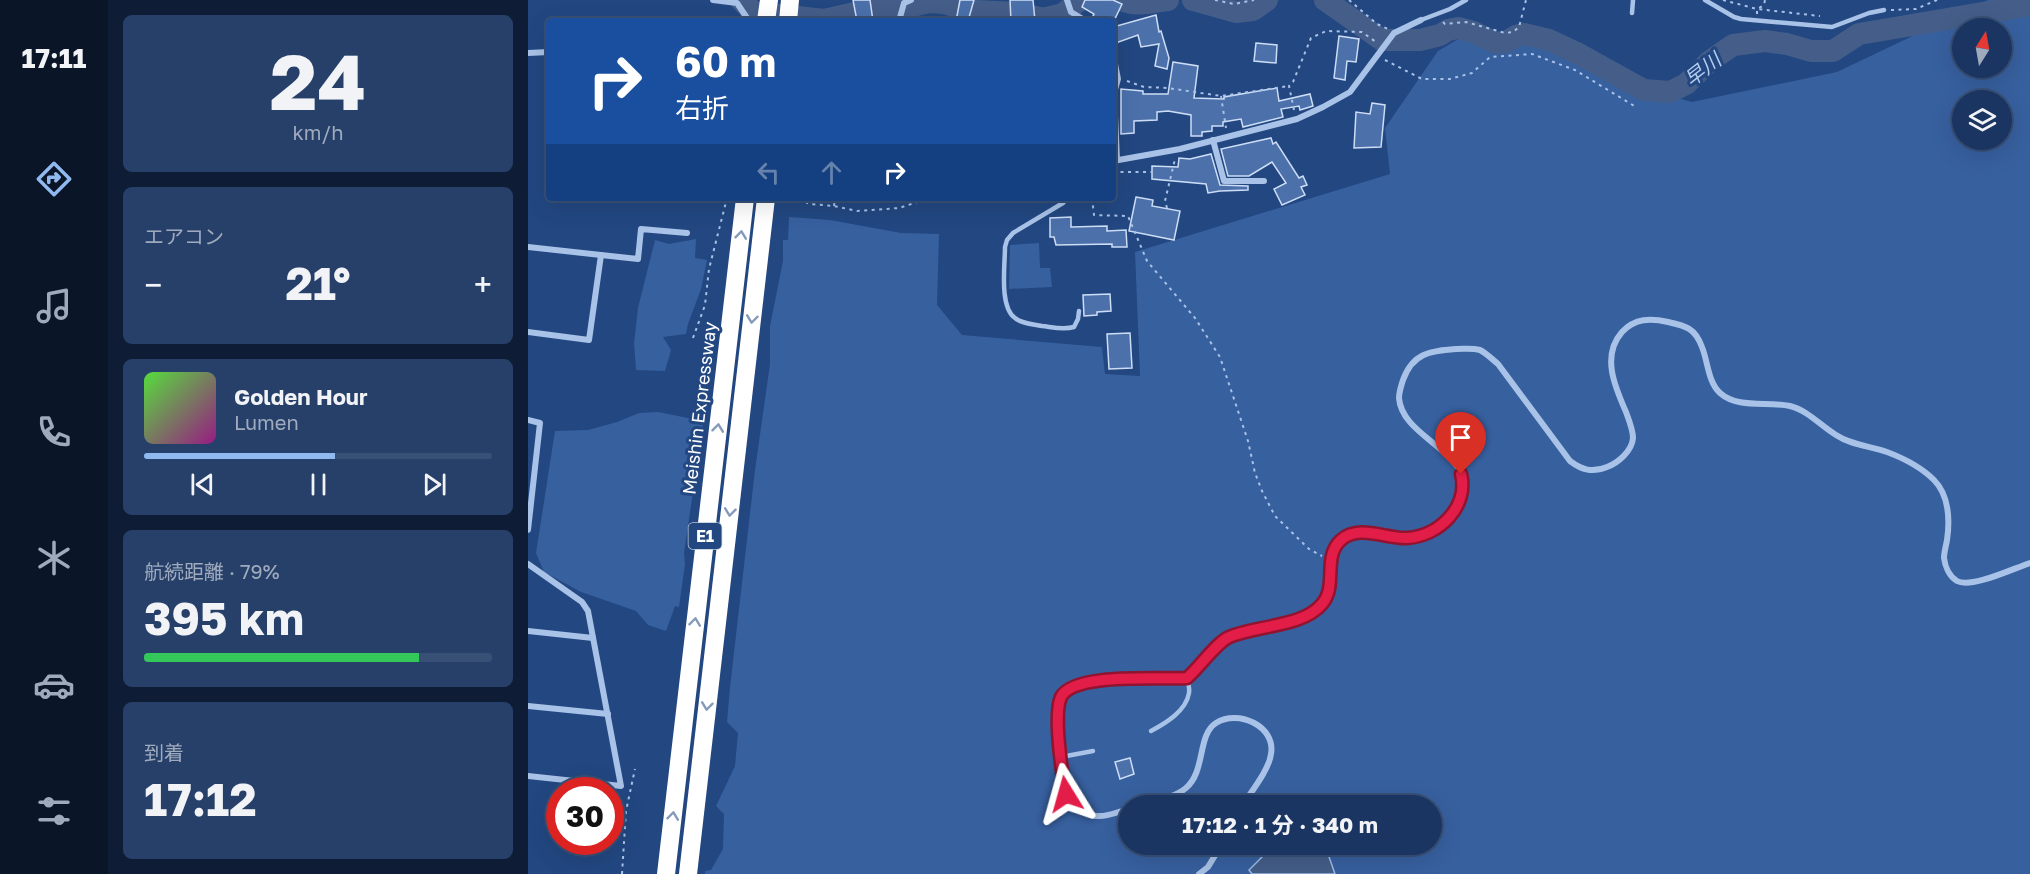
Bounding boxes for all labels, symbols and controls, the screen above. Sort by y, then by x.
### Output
north arrow [1952,18,2012,78]
map controls [1952,18,2012,150]
text: 24 [270,34,366,127]
text: 60 m [675,36,776,86]
text: 17:11 [21,42,87,74]
icon: right [576,42,654,120]
water label: 早川 [1679,46,1727,91]
button: layers [1952,90,2012,150]
text: 右折 [675,92,729,124]
text: km/h [293,120,343,144]
icon: left [752,156,785,189]
icon: ahead [815,156,848,189]
icon: right [878,156,911,189]
icon: directions [33,158,75,200]
text: エアコン [144,224,224,248]
one-way arrow [734,230,747,239]
text: 21° [285,256,351,310]
text: − [144,265,162,304]
text: + [474,265,492,304]
icon: music [33,285,75,327]
one-way arrow [747,314,759,323]
street label: Meishin Expressway [677,320,721,496]
text: Golden Hour [234,383,368,410]
text: Lumen [234,410,299,434]
icon: phone [33,411,75,453]
pin [1435,412,1486,474]
icon: arrive [1444,421,1477,454]
one-way arrow [711,424,724,433]
icon: previous [186,468,219,501]
icon: pause [302,468,335,501]
icon: next [418,468,451,501]
one-way arrow [724,508,736,517]
road number: E1 [688,523,722,549]
icon: climate [33,537,75,579]
text: 航続距離 · 79% [144,559,280,583]
text: 395 km [144,591,304,645]
one-way arrow [688,618,701,627]
icon: car [33,664,75,706]
one-way arrow [701,701,714,711]
text: 到着 [144,740,184,764]
position arrow [1034,762,1098,826]
text: 17:12 [144,772,257,826]
speed limit sign: 30 [546,777,624,855]
icon: filters [33,790,75,832]
one-way arrow [666,811,679,820]
text: 17:12 · 1 分 · 340 m [1182,811,1378,838]

